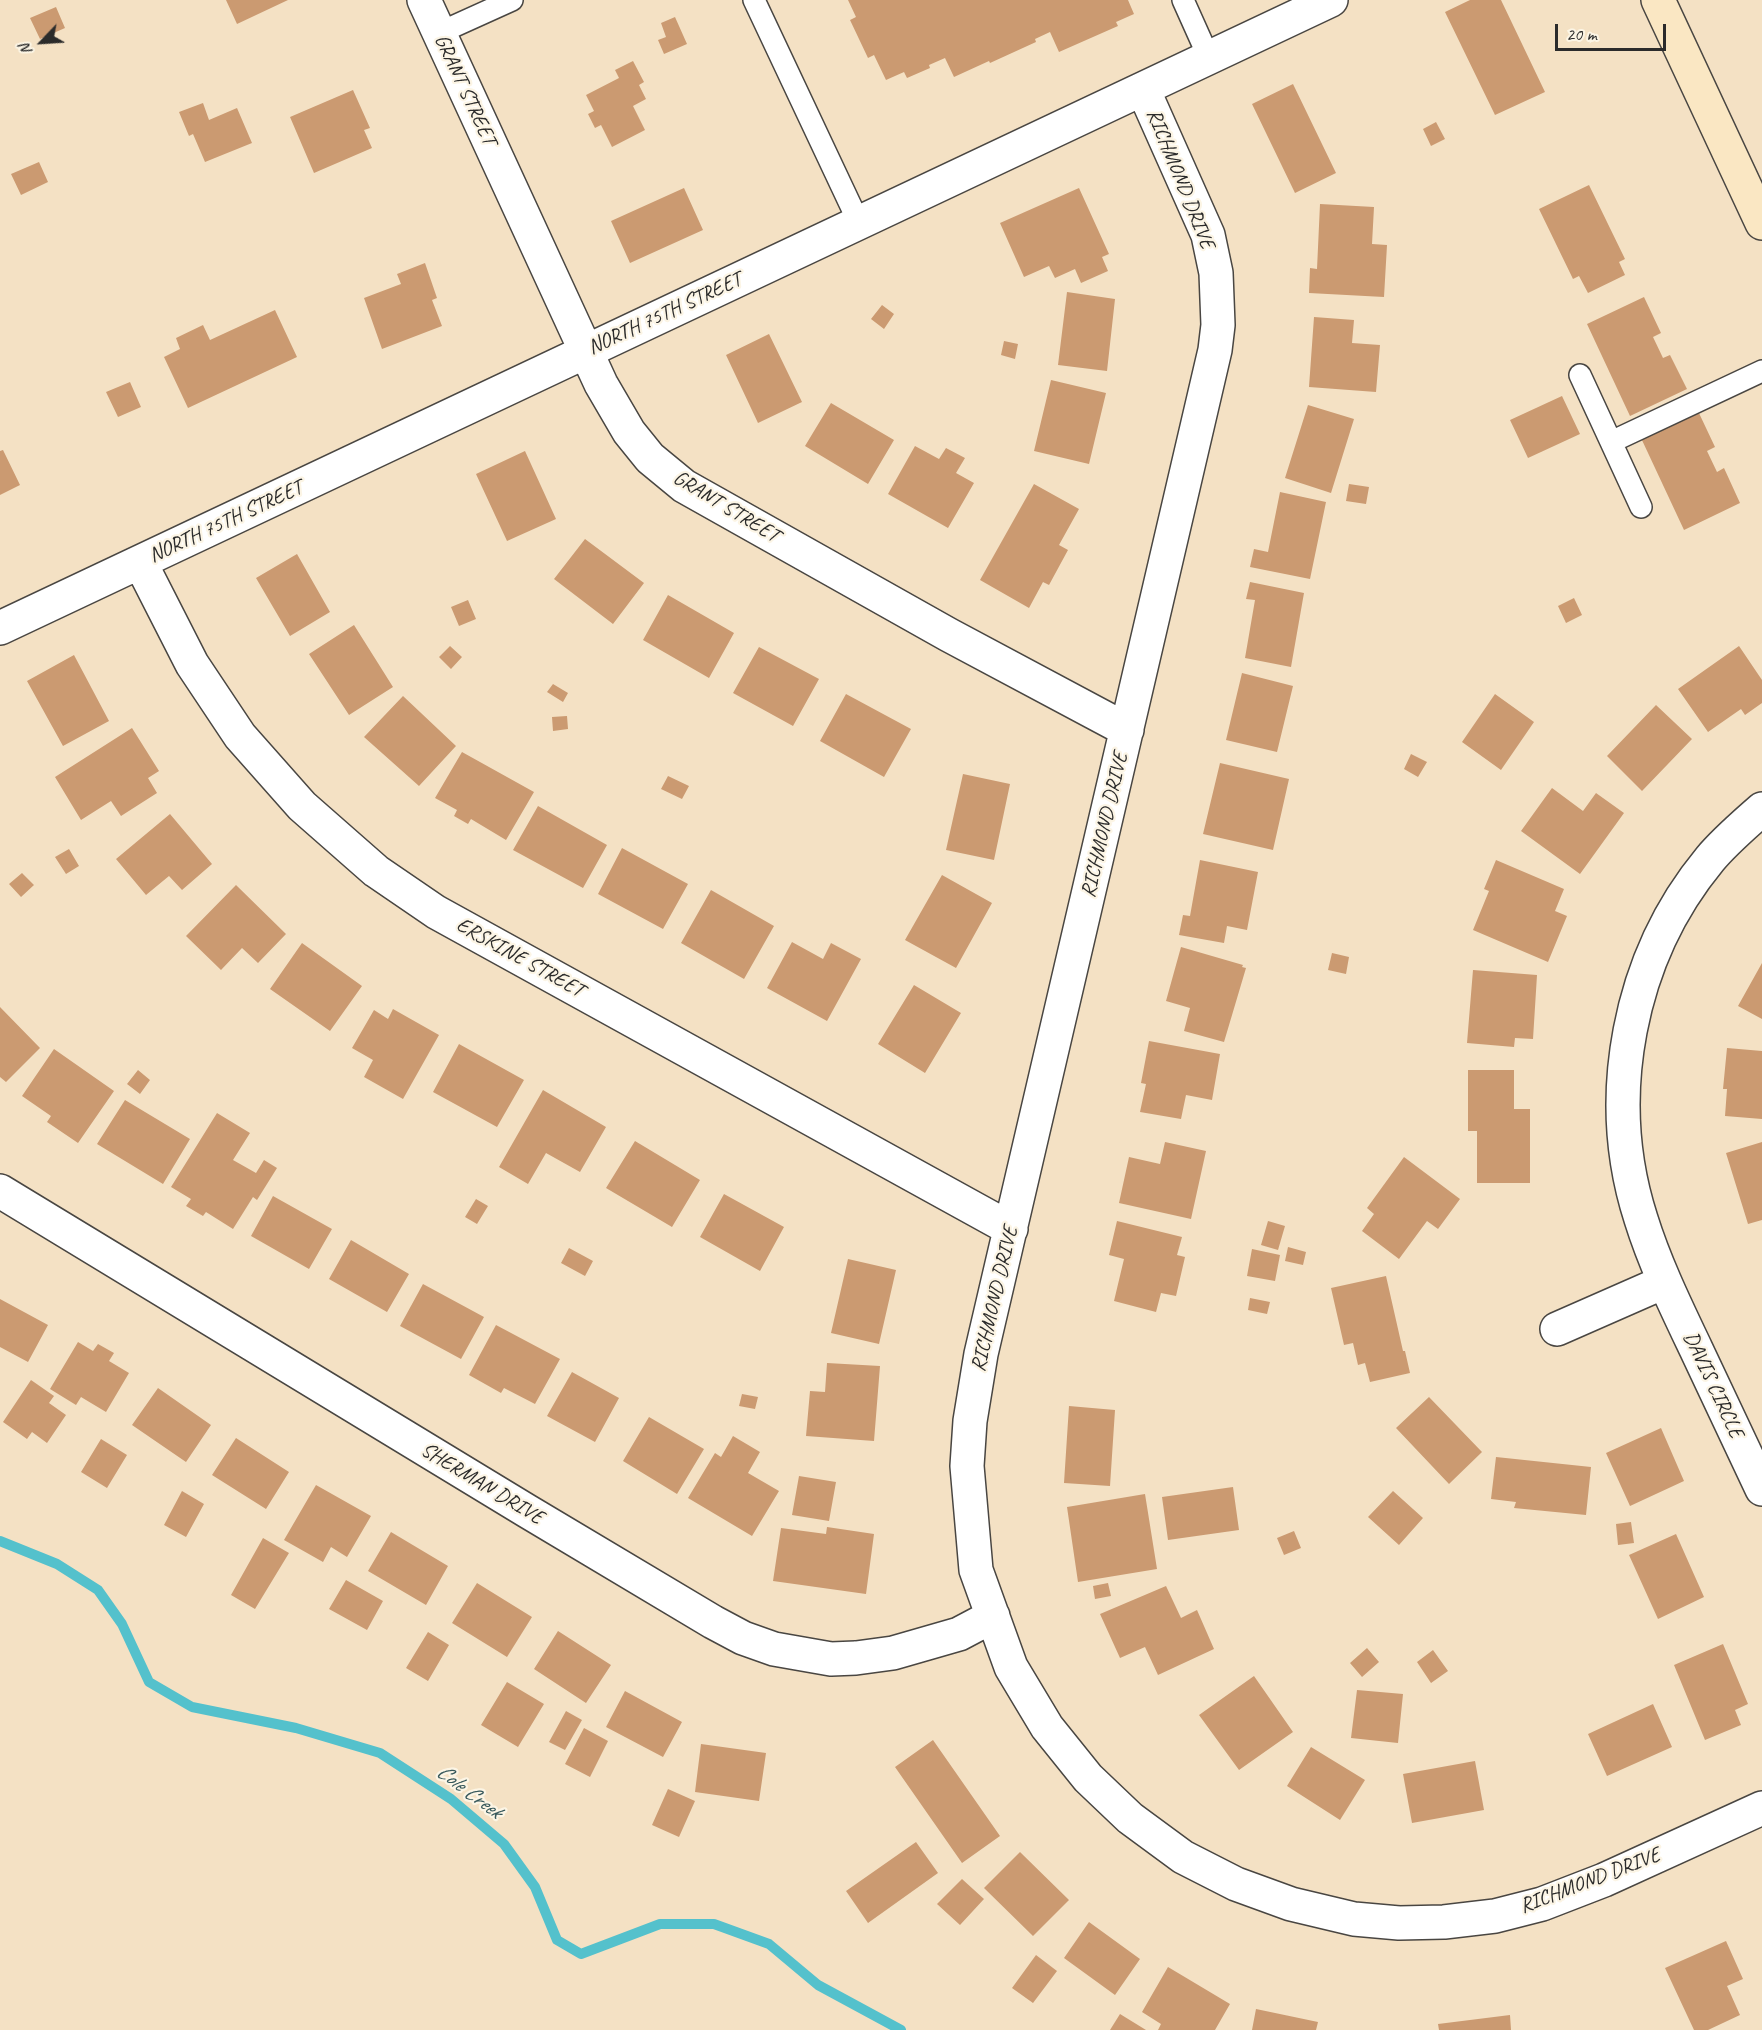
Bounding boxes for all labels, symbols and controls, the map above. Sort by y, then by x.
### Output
north arrow [12,12,72,72]
scale bar [1558,12,1669,50]
text: 20 m [1566,23,1597,45]
street label: GRANT STREET [428,31,502,149]
text: N [15,41,37,58]
street label: RICHMOND DRIVE [1141,105,1219,253]
street label: NORTH 75TH STREET [584,267,746,361]
street label: GRANT STREET [668,465,784,549]
street label: NORTH 75TH STREET [145,475,307,569]
street label: RICHMOND DRIVE [1076,750,1134,900]
street label: ERSKINE STREET [452,913,588,1003]
street label: RICHMOND DRIVE [966,1224,1024,1374]
street label: DAVIS CIRCLE [1677,1328,1749,1442]
street label: SHERMAN DRIVE [416,1438,548,1530]
water label: Cole Creek [431,1759,507,1825]
street label: RICHMOND DRIVE [1516,1843,1664,1919]

